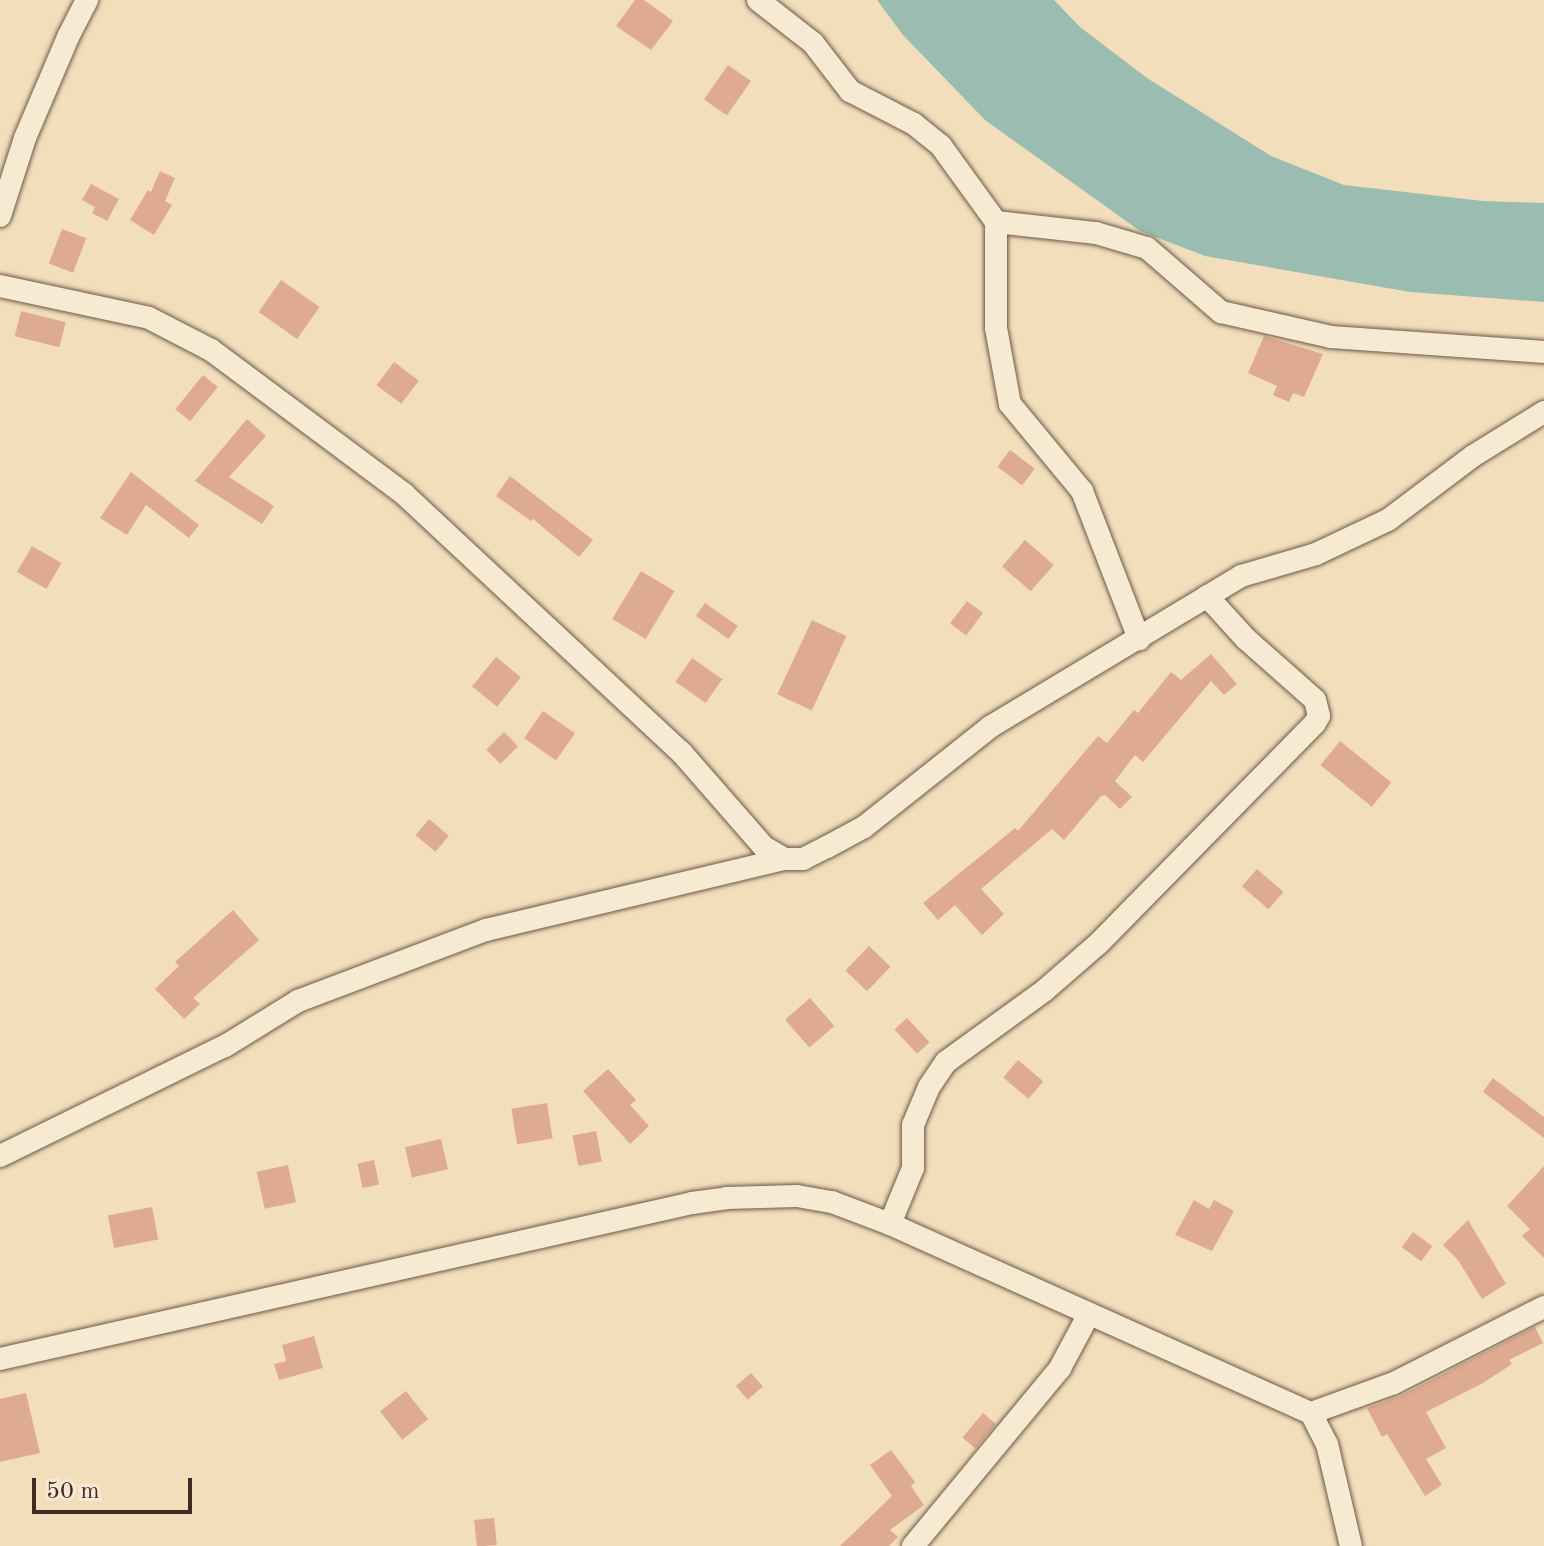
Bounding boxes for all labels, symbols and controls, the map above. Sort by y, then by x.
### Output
scale bar [36,1462,196,1512]
text: 50 m [46,1480,100,1504]

